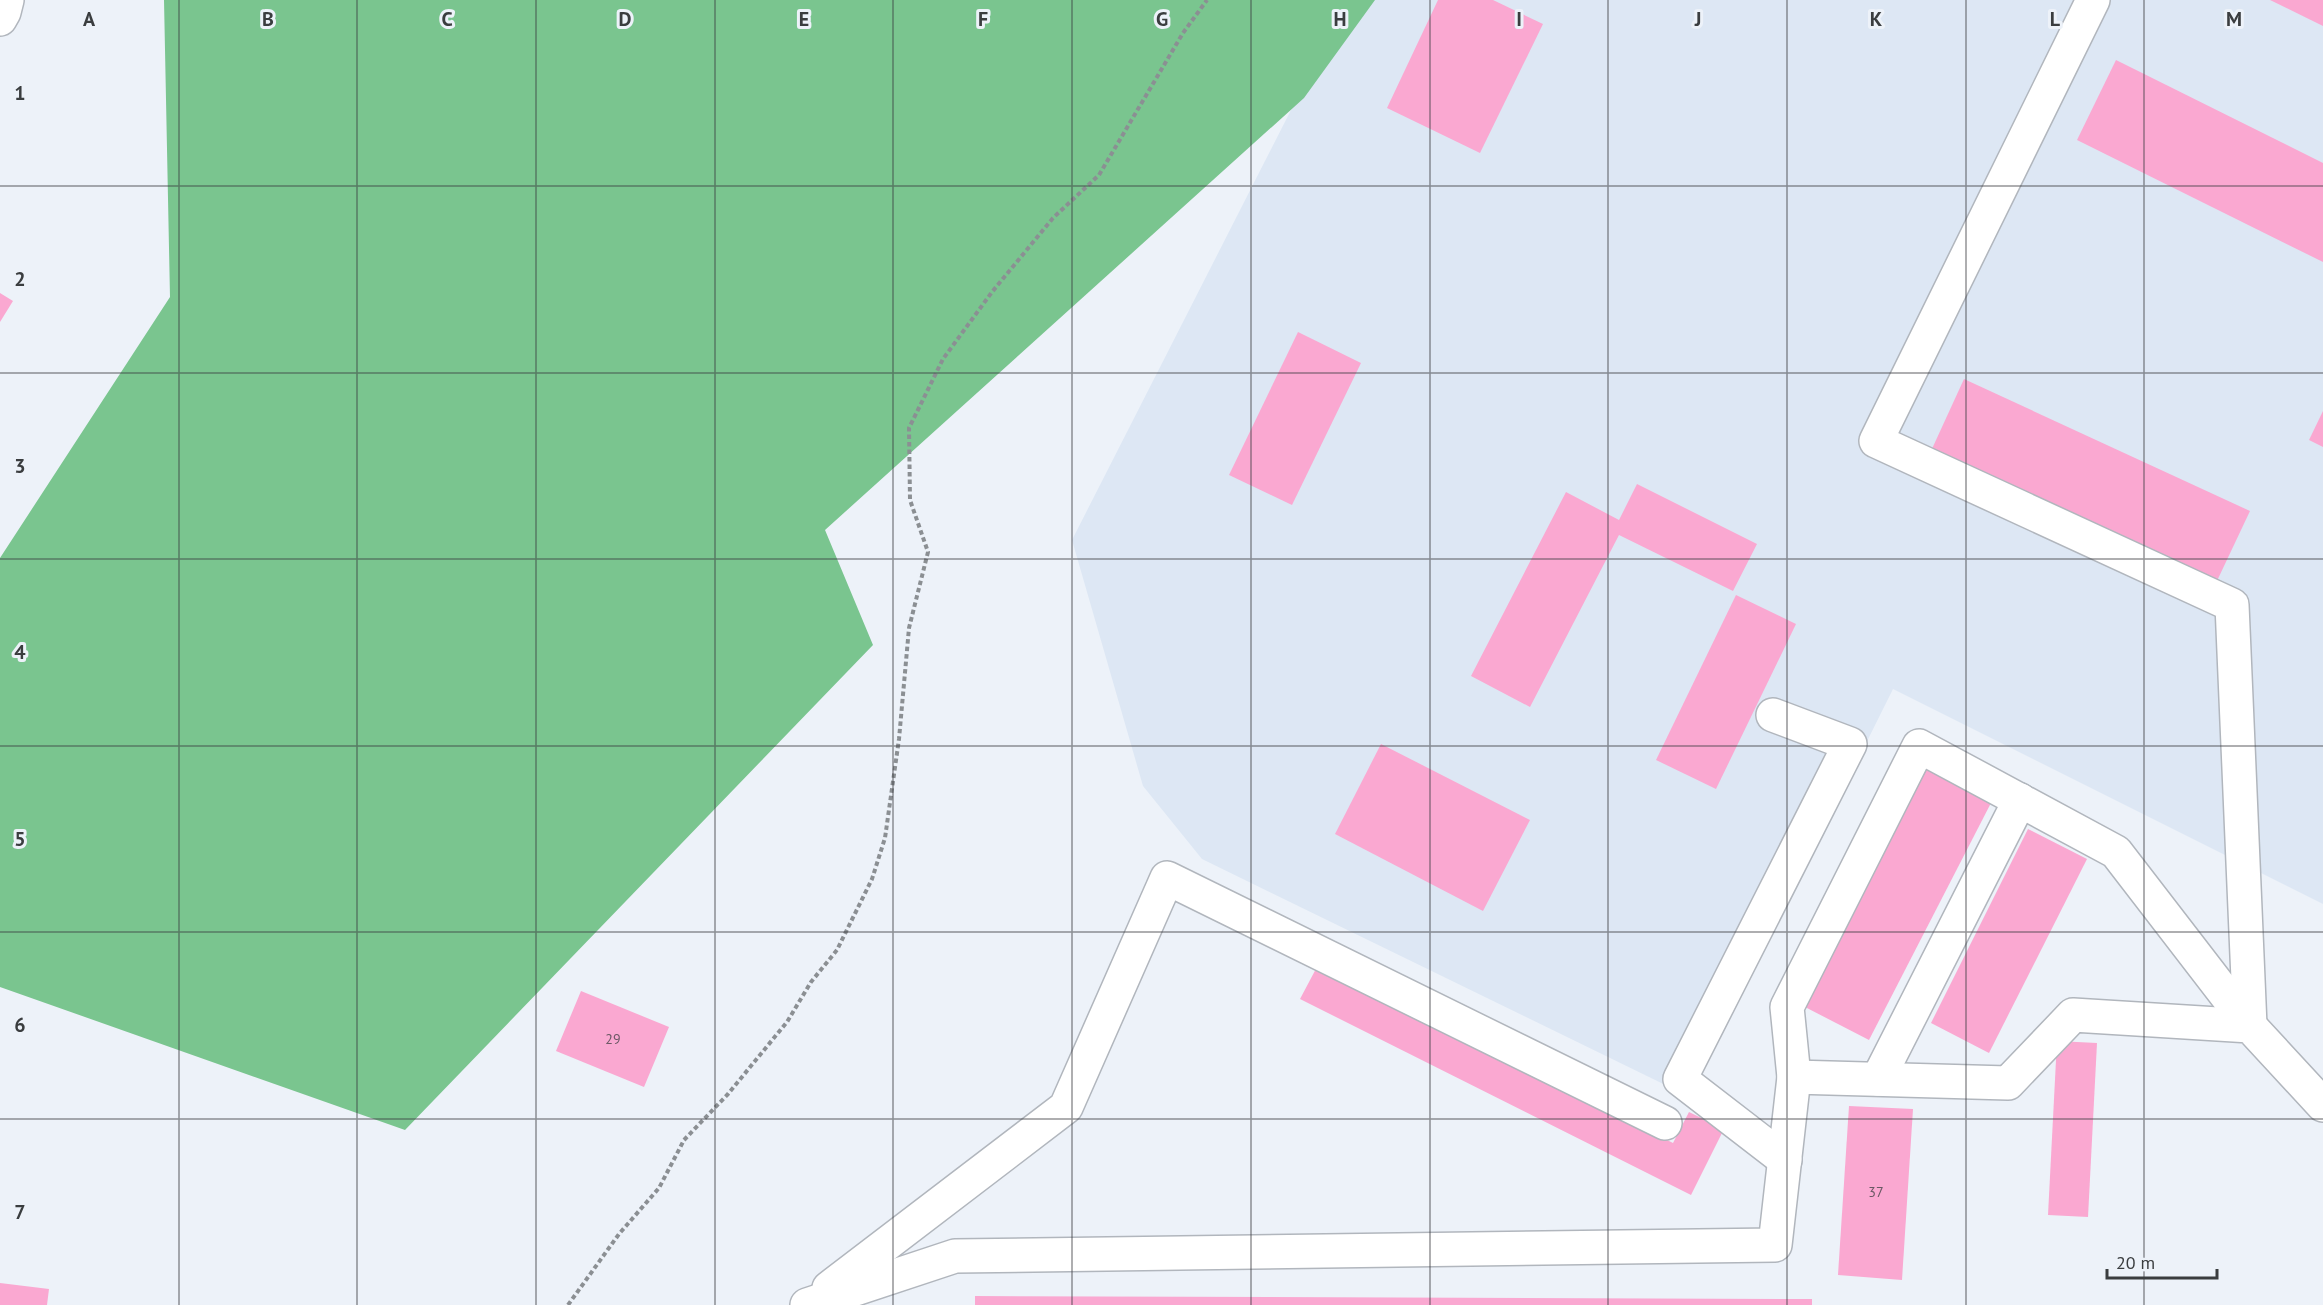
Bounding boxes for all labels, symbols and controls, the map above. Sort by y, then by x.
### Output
text: A [83,6,96,32]
text: B [262,6,274,32]
text: C [441,6,453,32]
text: D [619,6,632,32]
text: E [799,6,809,32]
text: F [978,6,988,32]
text: G [1156,6,1168,32]
text: H [1333,6,1347,32]
text: I [1516,6,1522,32]
text: J [1694,6,1701,32]
text: K [1870,6,1883,32]
text: L [2050,6,2061,32]
text: M [2226,6,2242,32]
text: 1 [14,80,26,106]
text: 2 [14,266,26,292]
text: 3 [14,453,26,479]
text: 4 [14,639,26,665]
text: 5 [14,826,26,852]
text: 6 [14,1012,26,1038]
house number: 29 [605,1030,621,1048]
house number: 37 [1868,1183,1884,1201]
text: 7 [14,1199,26,1225]
scale bar [2107,1242,2216,1280]
text: 20 m [2116,1251,2155,1274]

